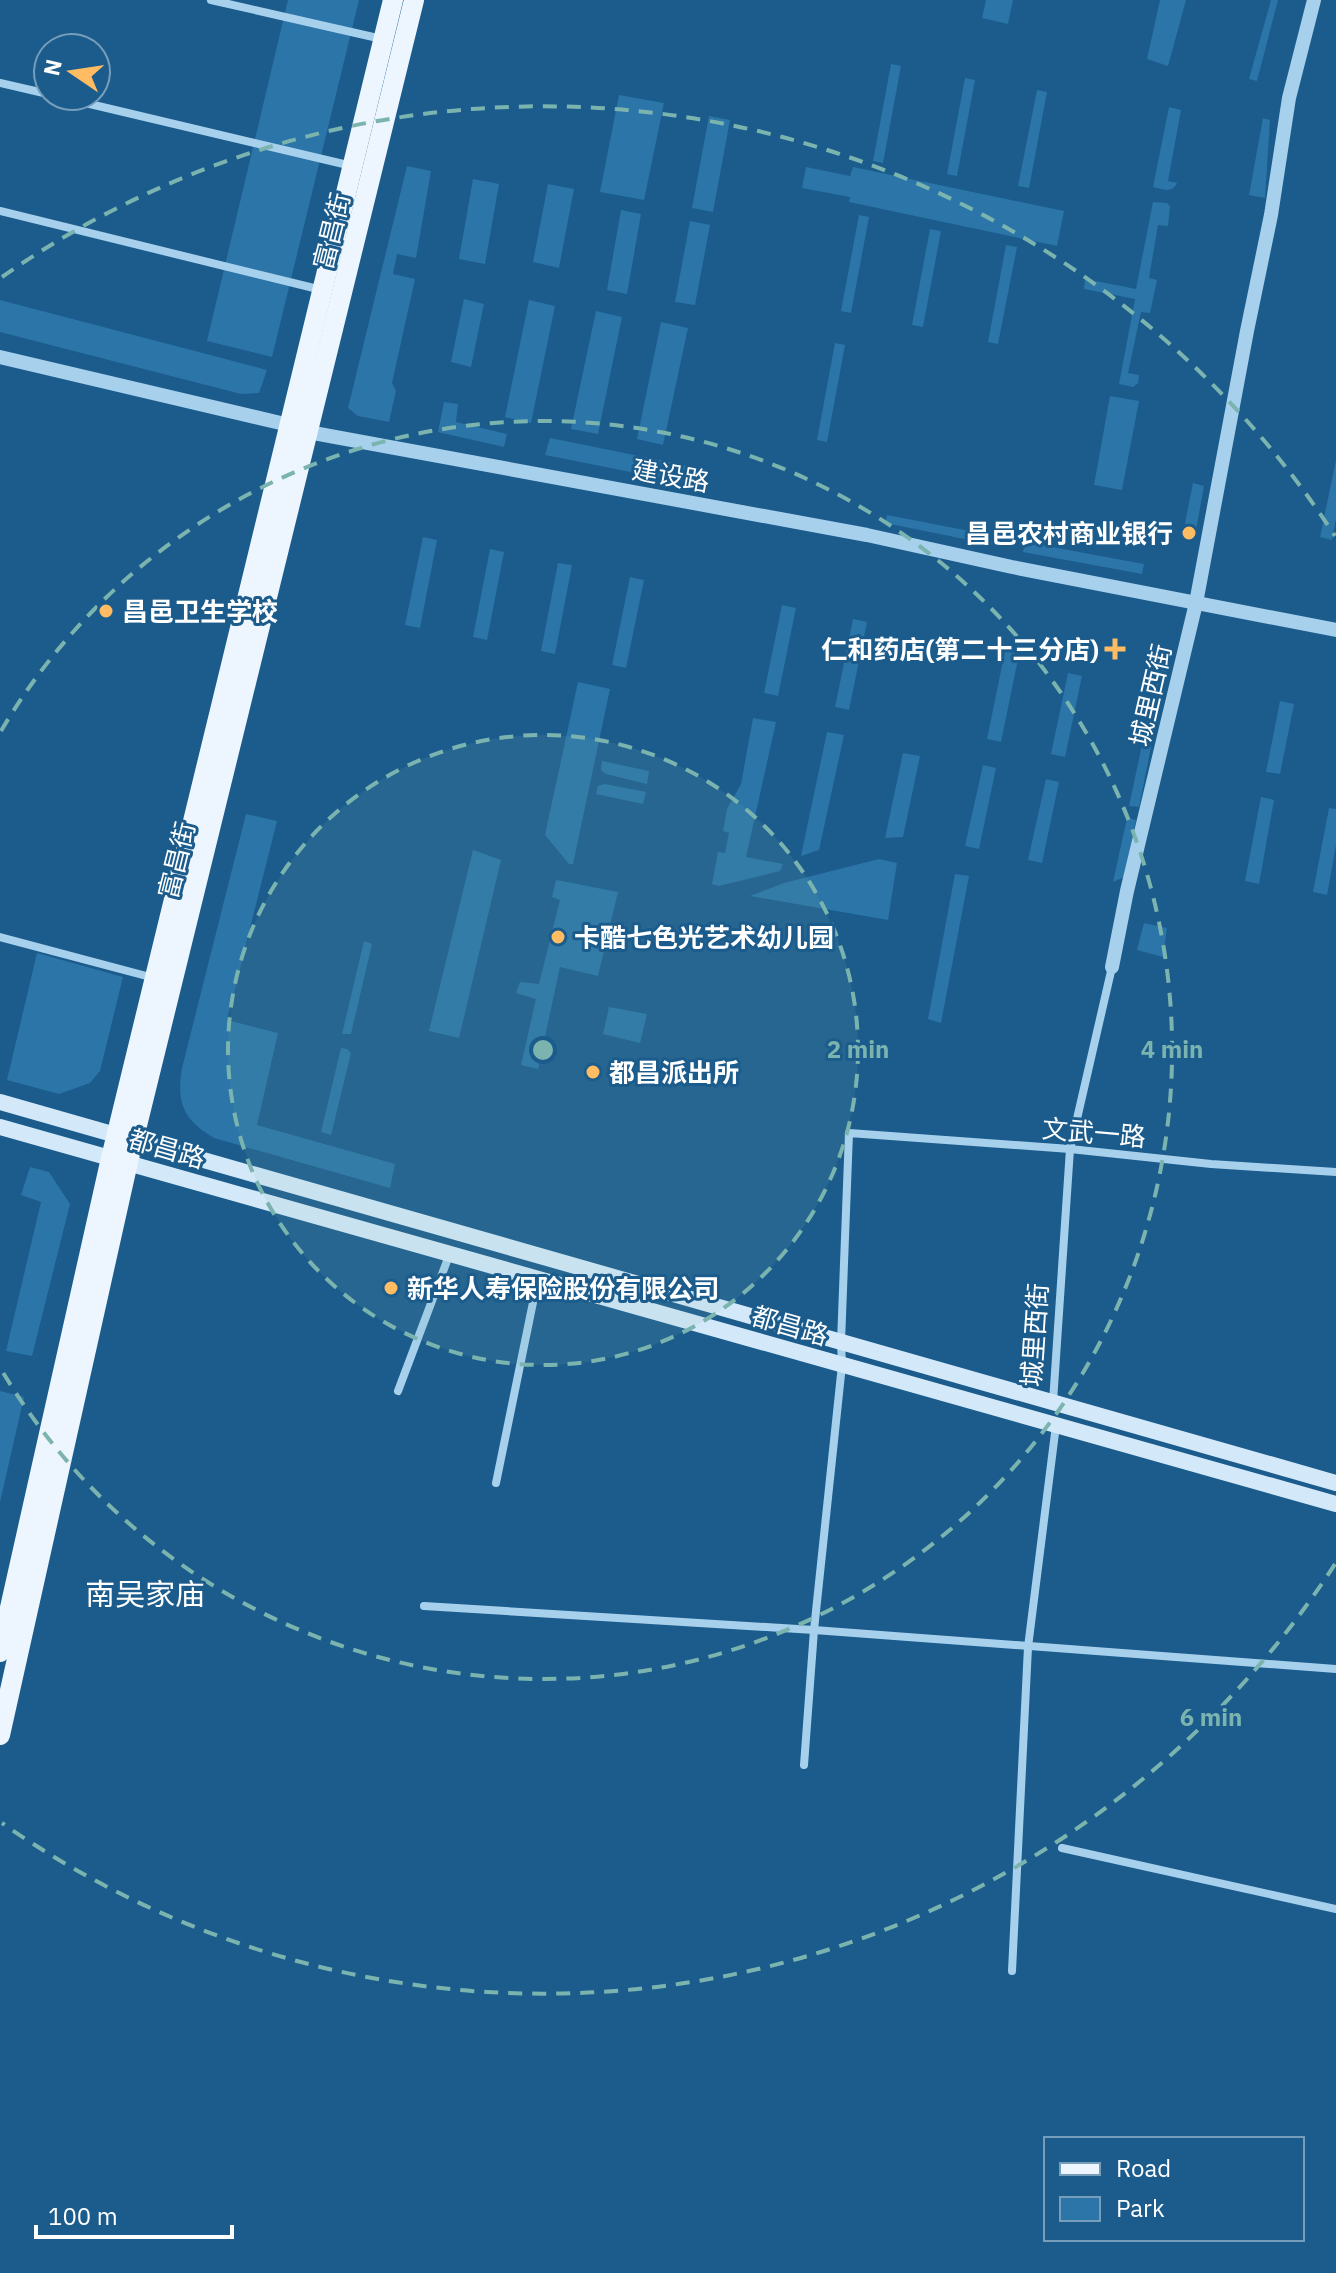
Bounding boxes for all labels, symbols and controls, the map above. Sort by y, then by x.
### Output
north arrow [32,32,112,112]
text: N [36,56,68,78]
street label: 富昌街 [305,189,357,273]
street label: 建设路 [630,451,712,499]
place label: 昌邑农村商业银行 [965,516,1173,550]
marker: 昌邑农村商业银行 [1180,524,1198,542]
place label: 昌邑卫生学校 [122,594,278,628]
marker: 昌邑卫生学校 [97,602,115,620]
place label: 仁和药店(第二十三分店) [821,632,1099,666]
marker: 仁和药店(第二十三分店) [1106,640,1124,658]
street label: 城里西街 [1122,641,1178,749]
street label: 富昌街 [150,818,202,902]
place label: 卡酷七色光艺术幼儿园 [574,920,834,954]
marker: 卡酷七色光艺术幼儿园 [549,928,567,946]
text: 2 min [827,1033,889,1065]
text: 4 min [1141,1033,1203,1065]
centre of rings [529,1036,557,1064]
place label: 都昌派出所 [609,1055,739,1089]
marker: 都昌派出所 [584,1063,602,1081]
street label: 文武一路 [1041,1111,1147,1153]
street label: 都昌路 [125,1121,209,1175]
place label: 新华人寿保险股份有限公司 [407,1271,719,1305]
marker: 新华人寿保险股份有限公司 [382,1279,400,1297]
street label: 城里西街 [1013,1282,1055,1388]
street label: 都昌路 [748,1298,832,1352]
district label: 南吴家庙 [85,1574,205,1613]
text: 6 min [1180,1701,1242,1733]
legend [1044,2137,1304,2241]
text: Road [1116,2152,1171,2184]
scale bar [36,2189,232,2239]
text: Park [1116,2192,1165,2224]
text: 100 m [48,2200,118,2232]

